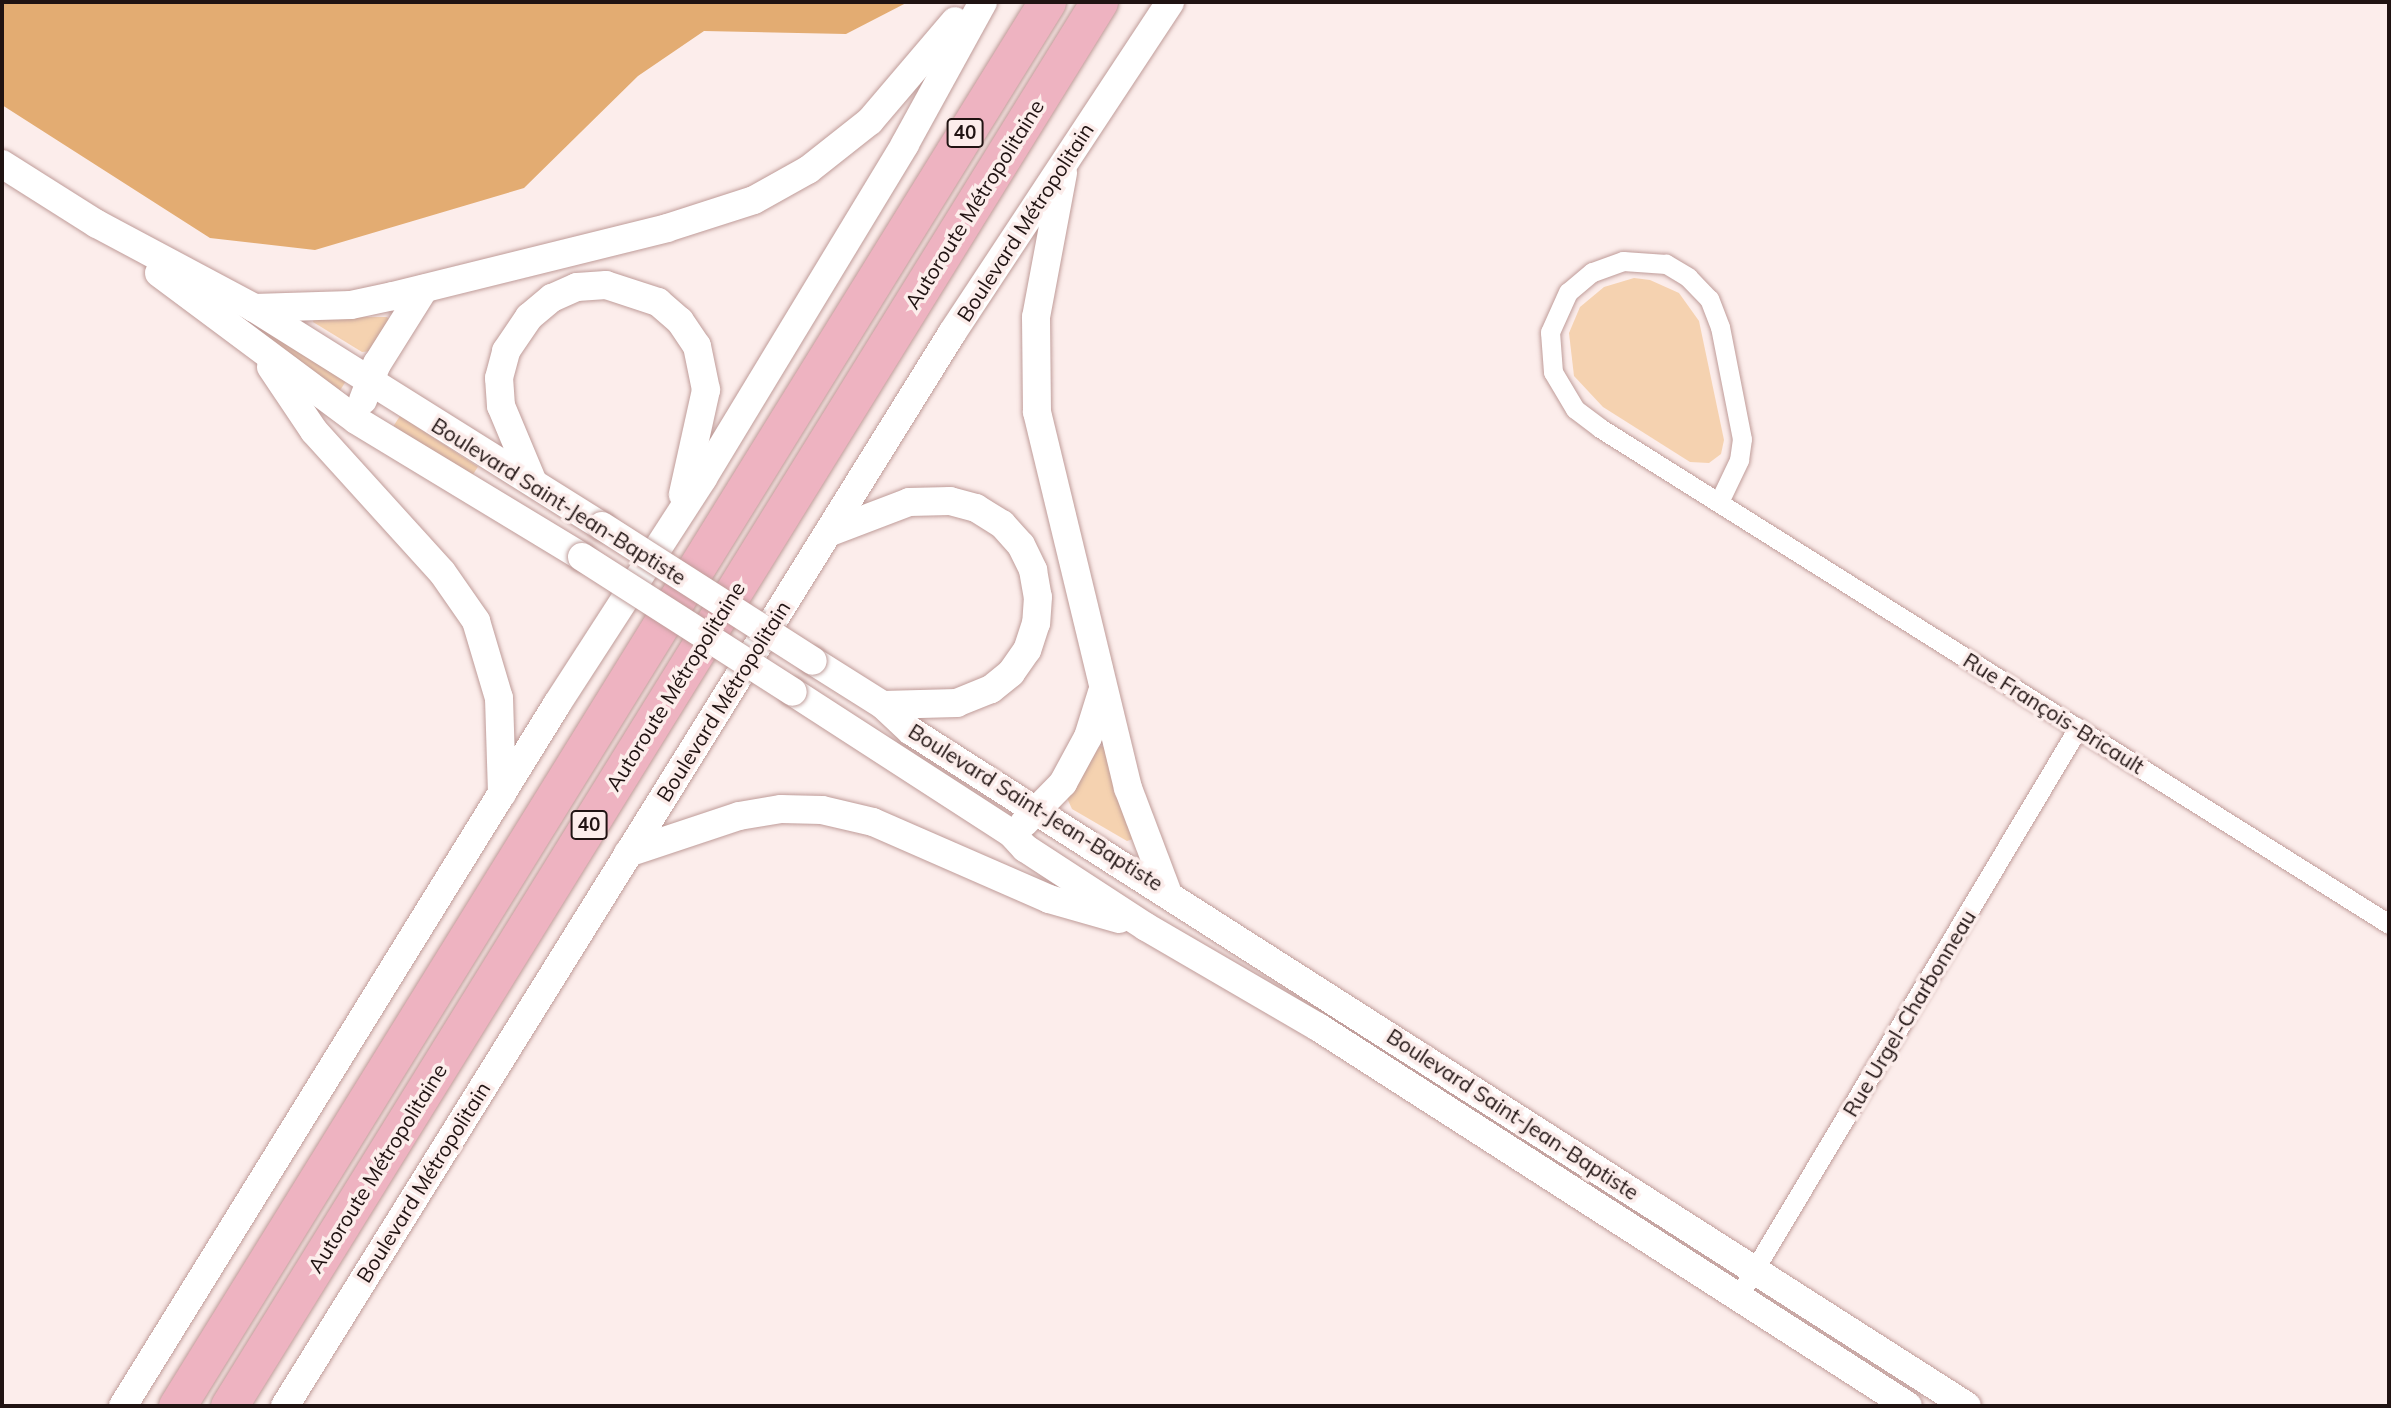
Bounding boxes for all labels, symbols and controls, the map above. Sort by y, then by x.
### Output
street label: Autoroute Métropolitaine [899,95,1049,313]
road number: 40 [946,118,984,148]
street label: Boulevard Métropolitain [951,118,1099,326]
street label: Boulevard Saint-Jean-Baptiste [427,412,691,590]
street label: Autoroute Métropolitaine [600,577,750,795]
street label: Boulevard Métropolitain [651,596,795,806]
street label: Rue François-Bricault [1959,647,2149,779]
street label: Boulevard Saint-Jean-Baptiste [904,718,1168,896]
road number: 40 [570,810,608,840]
street label: Rue Urgel-Charbonneau [1837,905,1981,1121]
street label: Boulevard Saint-Jean-Baptiste [1382,1023,1644,1205]
street label: Autoroute Métropolitaine [302,1059,452,1277]
street label: Boulevard Métropolitain [351,1077,495,1287]

